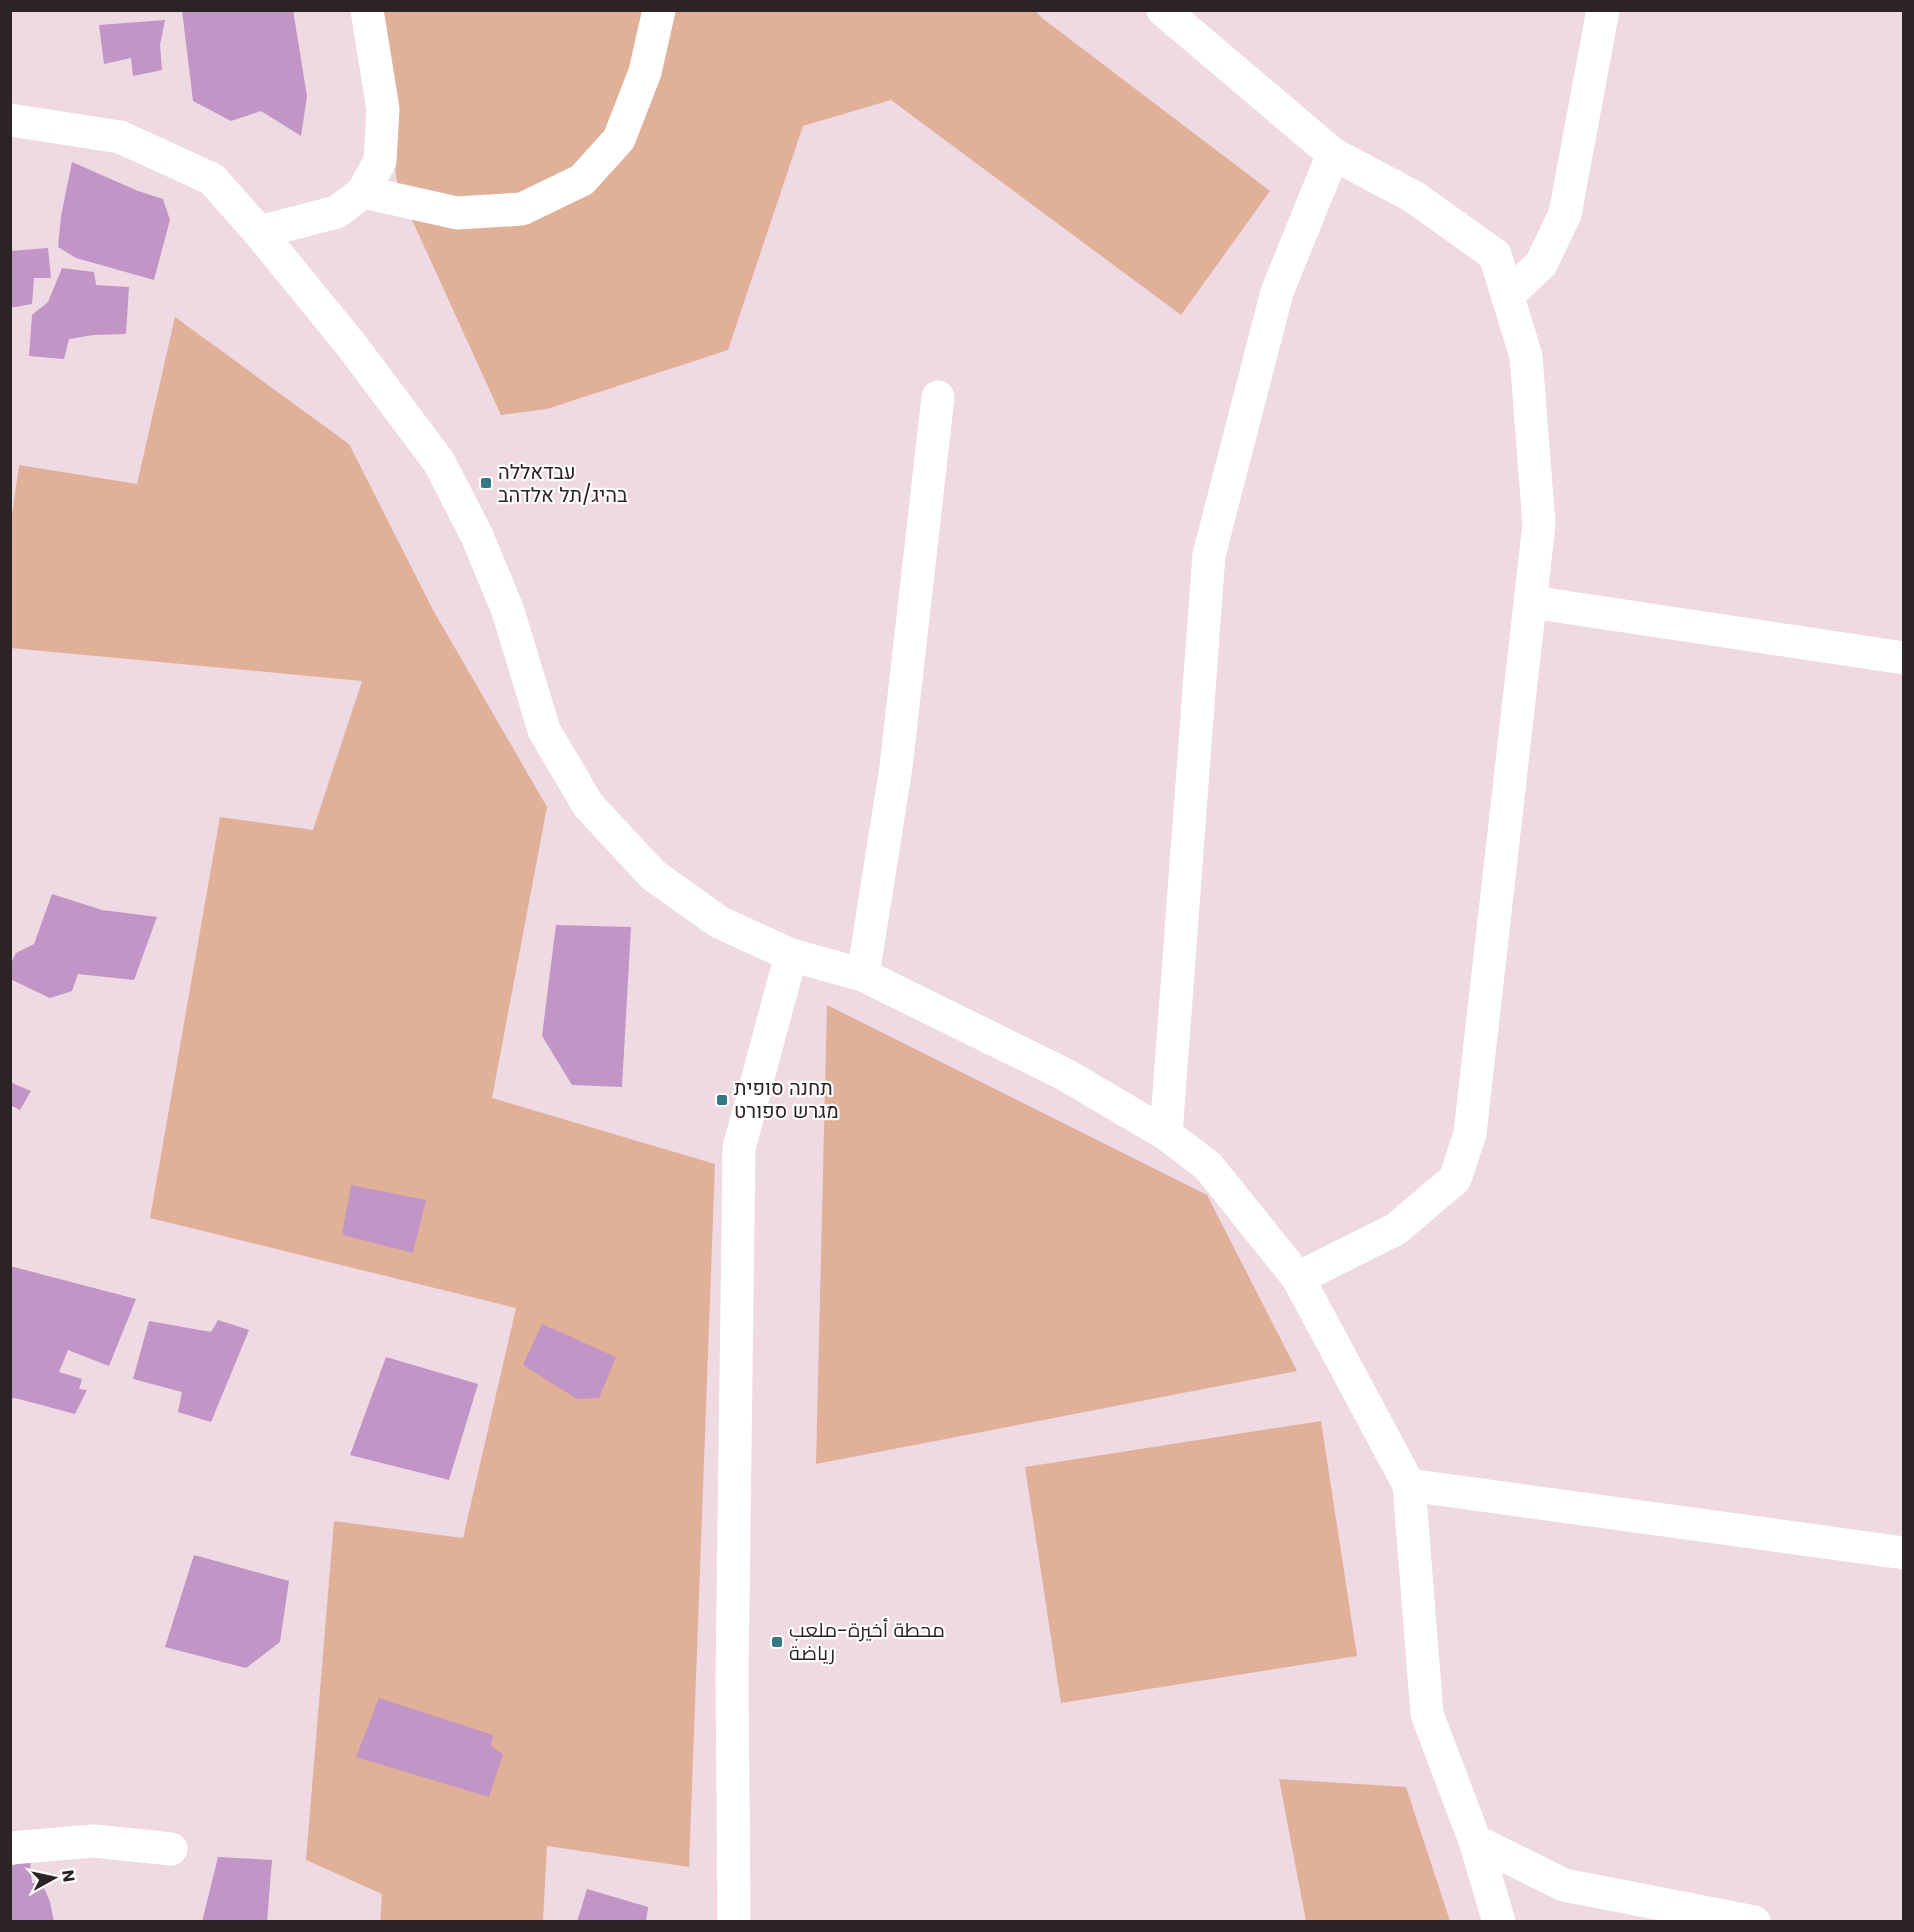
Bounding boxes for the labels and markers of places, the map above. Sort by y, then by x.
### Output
place label: עבדאללה בהיג/תל אלדהב [498,458,628,509]
marker: עבדאללה בהיג/תל אלדהב [479,476,493,490]
place label: תחנה סופית מגרש ספורט [734,1074,839,1125]
marker: תחנה סופית מגרש ספורט [715,1093,729,1107]
place label: محطة أخيرة-ملعب رياضة [789,1616,945,1667]
marker: محطة أخيرة-ملعب رياضة [770,1635,784,1649]

